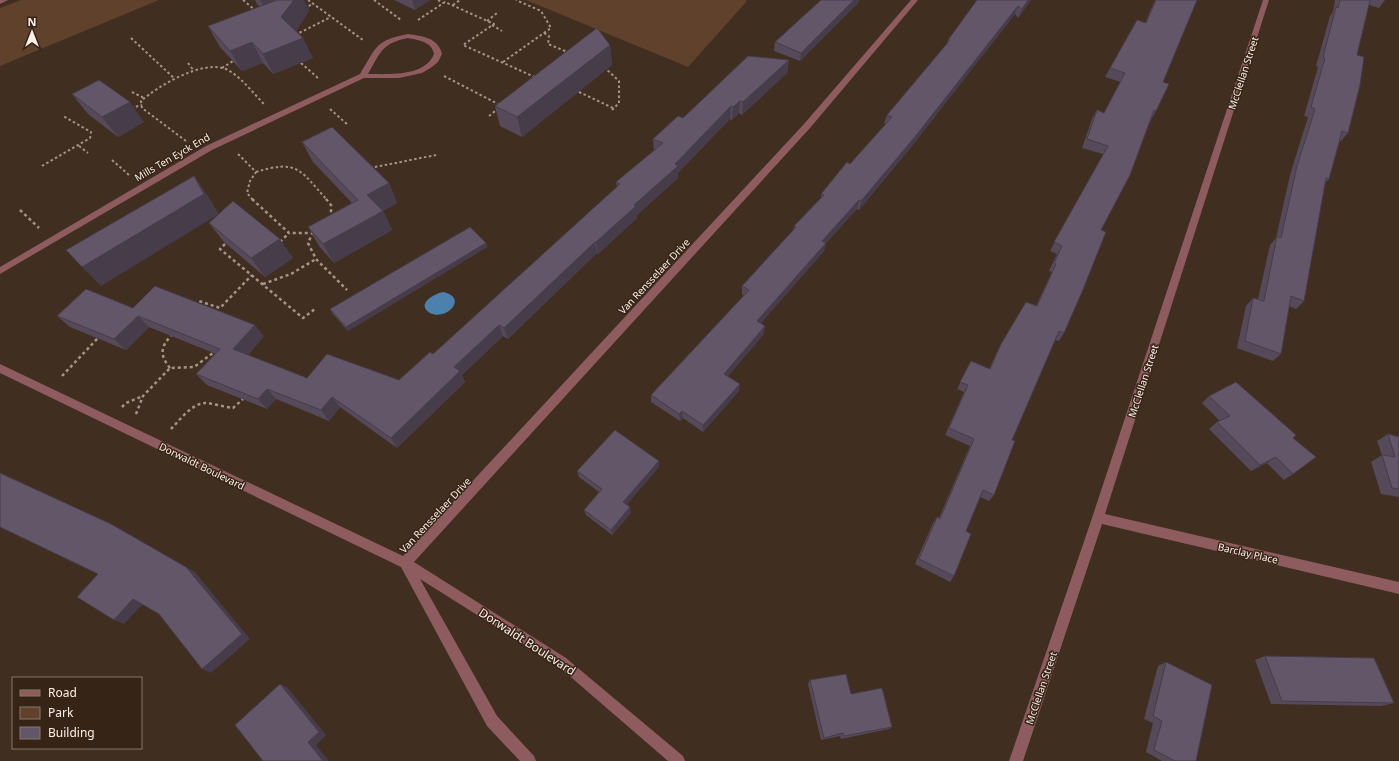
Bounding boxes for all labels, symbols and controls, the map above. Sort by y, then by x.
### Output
north arrow [12,12,52,52]
text: N [28,14,36,29]
street label: McClellan Street [1225,34,1262,111]
street label: Mills Ten Eyck End [132,130,212,184]
street label: Van Rensselaer Drive [615,235,693,317]
street label: McClellan Street [1125,342,1162,419]
street label: Dorwaldt Boulevard [157,439,247,493]
street label: Van Rensselaer Drive [396,474,474,556]
street label: Barclay Place [1217,539,1280,567]
street label: Dorwaldt Boulevard [476,604,579,679]
street label: McClellan Street [1022,649,1060,726]
legend [12,677,142,749]
text: Road [48,684,77,701]
text: Park [48,704,74,721]
text: Building [48,724,95,741]

